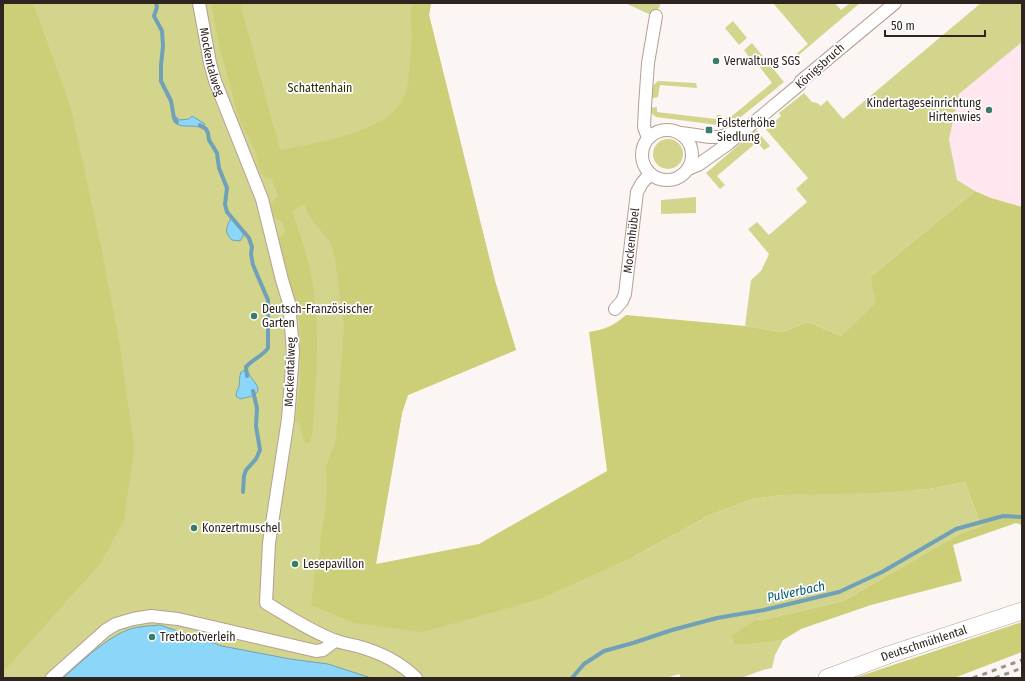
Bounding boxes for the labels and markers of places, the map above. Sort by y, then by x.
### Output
place label: Verwaltung SGS [724,54,800,68]
marker: Verwaltung SGS [711,56,721,66]
place label: Kindertageseinrichtung Hirtenwies [867,96,981,124]
marker: Kindertageseinrichtung Hirtenwies [984,105,994,115]
place label: Folsterhöhe Siedlung [717,116,775,144]
marker: Folsterhöhe Siedlung [704,125,714,135]
place label: Deutsch-Französischer Garten [262,302,374,330]
marker: Deutsch-Französischer Garten [249,311,259,321]
place label: Konzertmuschel [202,521,281,535]
marker: Konzertmuschel [189,523,199,533]
place label: Lesepavillon [303,557,364,571]
marker: Lesepavillon [290,559,300,569]
place label: Tretbootverleih [160,630,236,644]
marker: Tretbootverleih [147,632,157,642]

